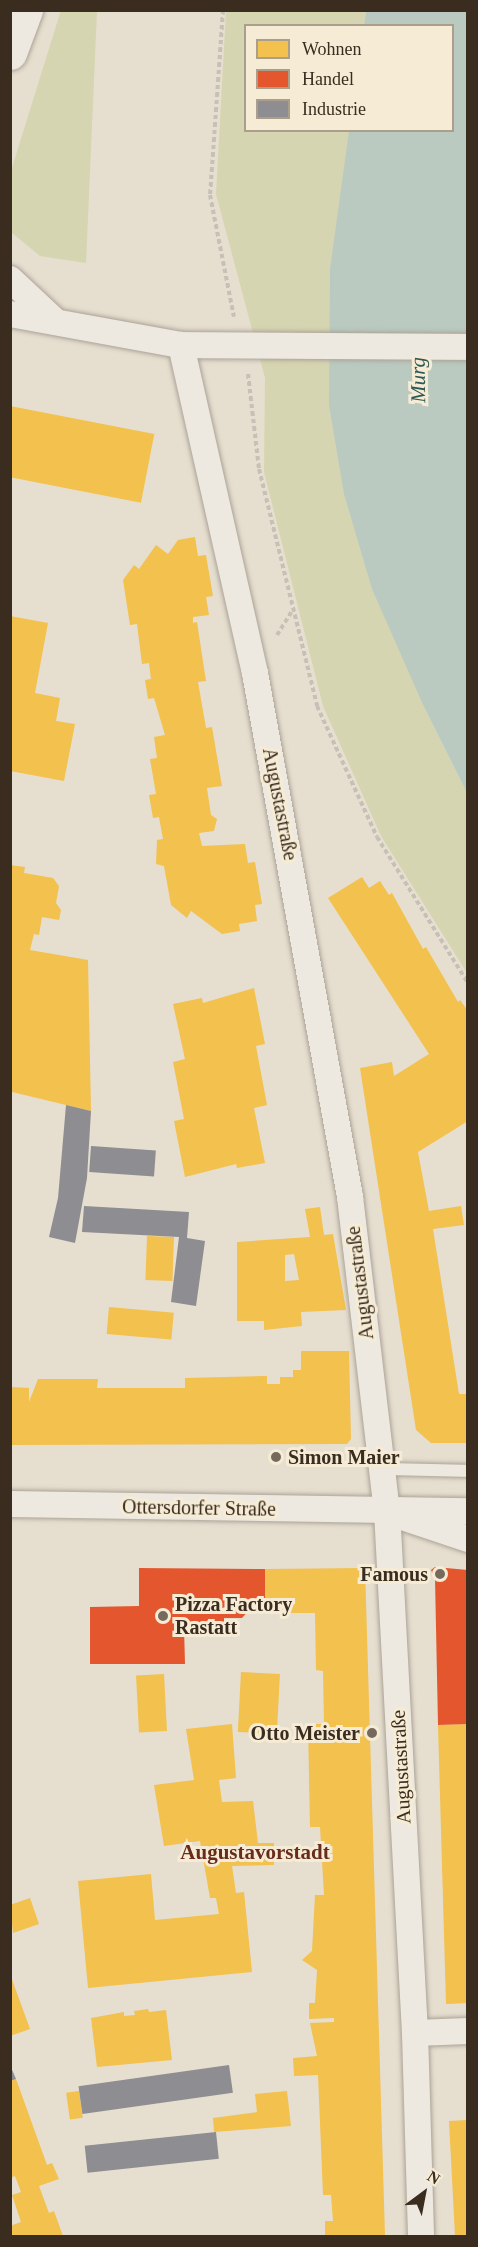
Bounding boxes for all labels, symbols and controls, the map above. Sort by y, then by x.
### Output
legend [244,24,454,132]
text: Wohnen [302,39,362,59]
text: Handel [302,69,354,89]
text: Industrie [302,99,366,119]
water label: Murg [405,357,431,403]
street label: Augustastraße [257,746,303,862]
street label: Augustastraße [341,1225,379,1341]
place label: Simon Maier [288,1445,400,1469]
marker: Simon Maier [269,1450,283,1464]
street label: Ottersdorfer Straße [122,1495,276,1521]
place label: Famous [360,1562,428,1586]
marker: Famous [433,1567,447,1581]
place label: Pizza Factory Rastatt [175,1592,292,1639]
marker: Pizza Factory Rastatt [156,1609,170,1623]
street label: Augustastraße [386,1709,416,1825]
place label: Otto Meister [251,1721,360,1745]
marker: Otto Meister [365,1726,379,1740]
district label: Augustavorstadt [180,1839,330,1865]
north arrow [394,2163,454,2223]
text: N [424,2167,443,2188]

